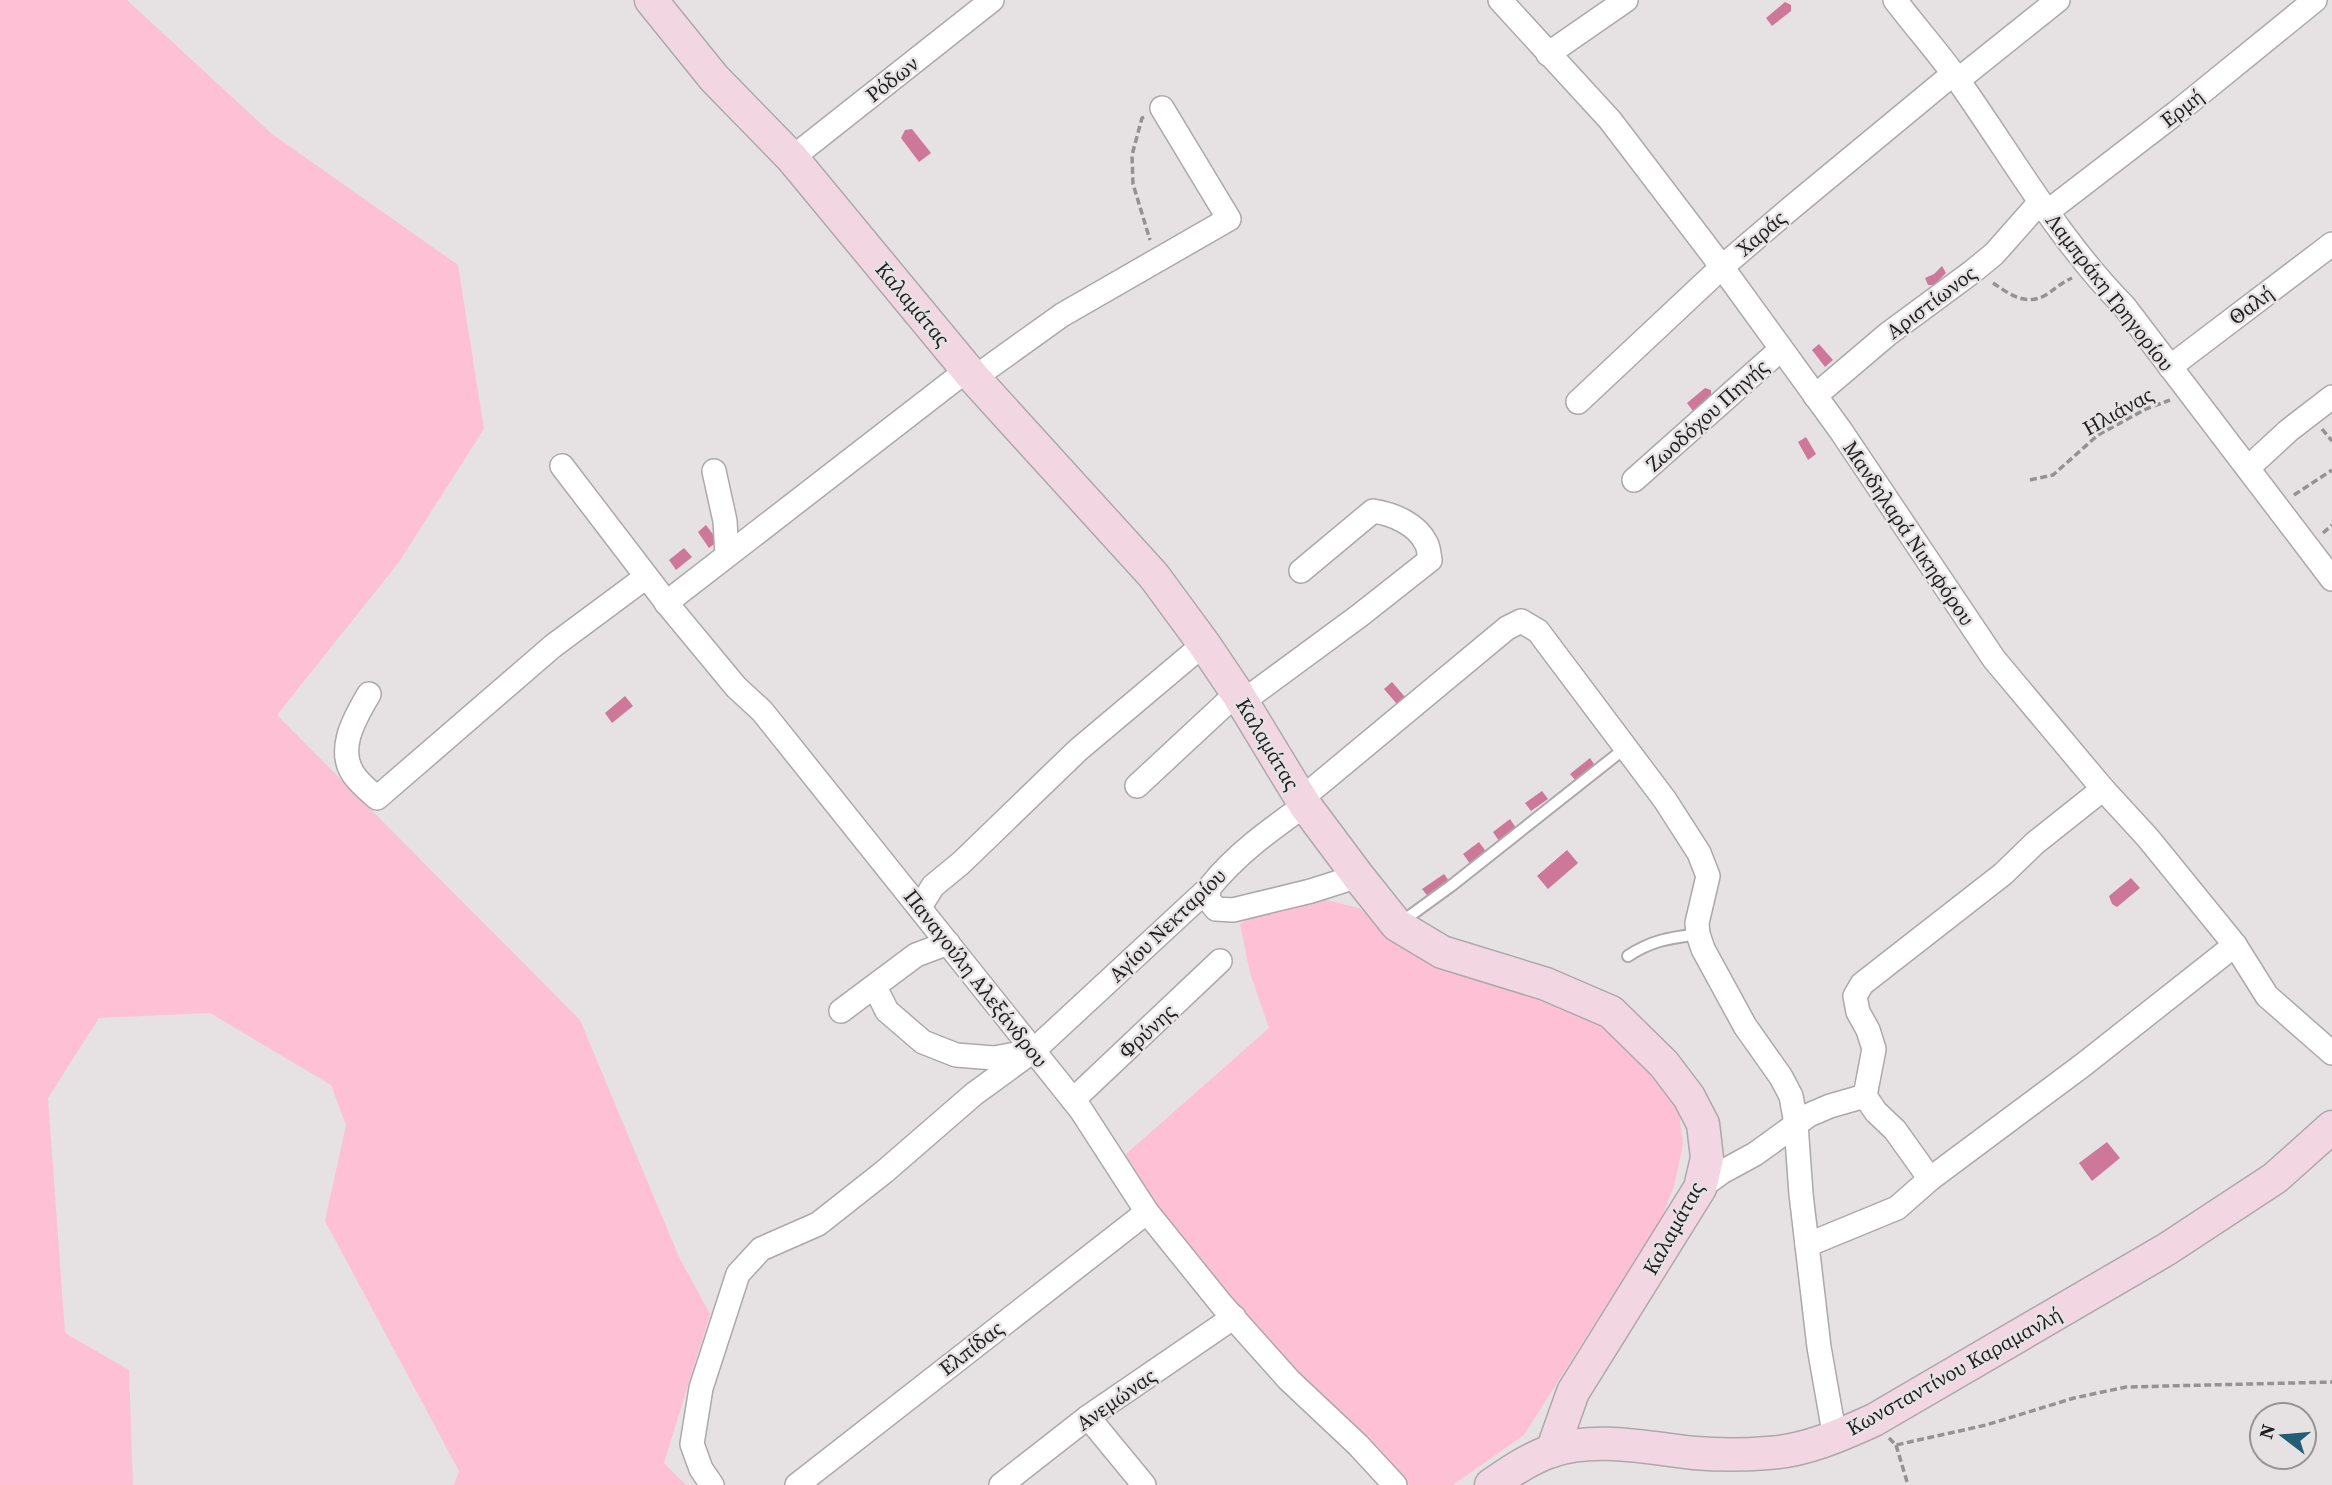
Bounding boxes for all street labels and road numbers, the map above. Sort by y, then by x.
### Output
street label: Ρόδων [859,49,925,109]
street label: Ερμή [2154,82,2210,134]
street label: Χαράς [1730,203,1792,263]
street label: Λαμπράκη Γρηγορίου [2039,207,2181,377]
street label: Καλαμάτας [869,255,957,353]
street label: Αριστίωνος [1880,258,1982,346]
street label: Θαλή [2223,279,2279,331]
street label: Ζωοδόχου Πηγής [1639,352,1775,478]
street label: Ηλιάνας [2077,380,2159,442]
street label: Μανδηλαρά Νικηφόρου [1836,435,1982,631]
street label: Καλαμάτας [1229,693,1307,795]
street label: Αγίου Νεκταρίου [1102,862,1232,988]
street label: Παναγούλη Αλεξάνδρου [897,883,1055,1073]
street label: Φρύνης [1112,997,1182,1065]
street label: Καλαμάτας [1635,1176,1711,1280]
street label: Κωνσταντίνου Καραμανλή [1841,1300,2067,1442]
street label: Ελπίδας [933,1314,1009,1382]
street label: Ανεμώνας [1070,1361,1162,1437]

